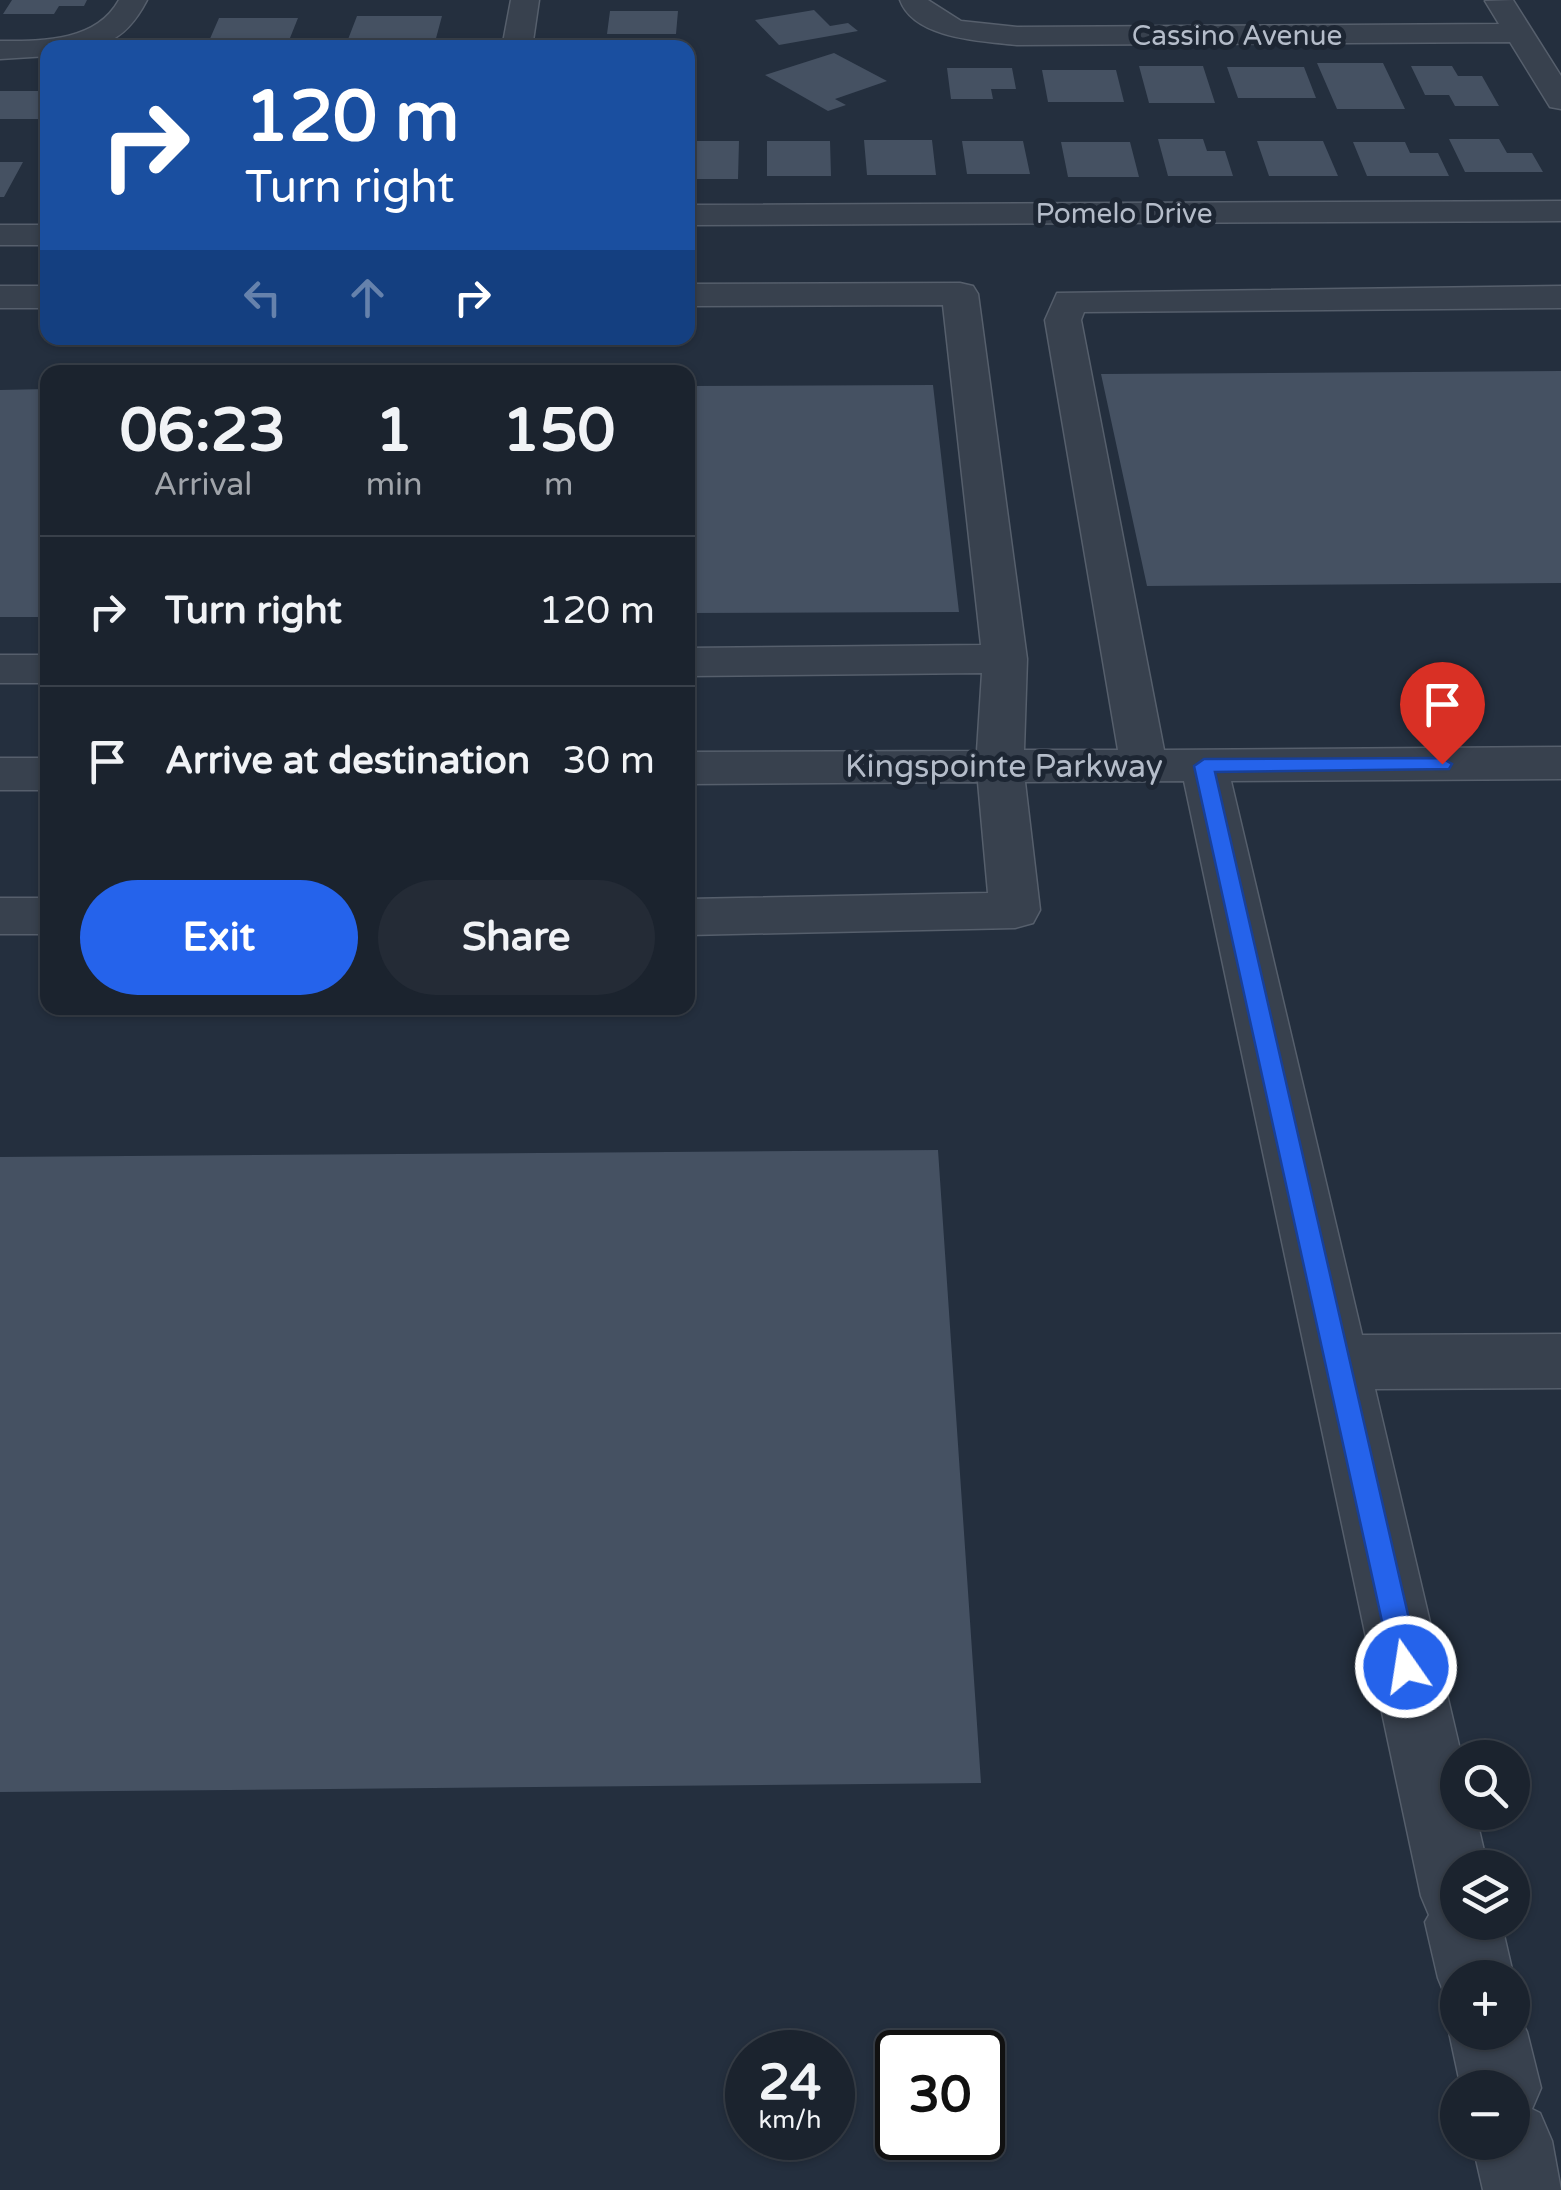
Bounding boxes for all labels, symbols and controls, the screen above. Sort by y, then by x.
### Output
street label: Cassino Avenue [1132,19,1342,53]
text: 120 m [245,76,459,160]
icon: right [80,80,210,210]
text: Turn right [245,161,454,215]
street label: Pomelo Drive [1035,197,1213,231]
icon: left [235,270,290,325]
icon: ahead [340,270,395,325]
icon: right [445,270,500,325]
text: 06:23 [120,395,286,467]
text: 1 [375,395,413,467]
text: 150 [502,395,615,467]
text: Arrival [153,466,252,504]
text: min [366,466,423,504]
text: m [544,466,573,504]
icon: right [80,584,135,639]
text: Turn right [165,588,342,634]
text: 120 m [539,588,655,634]
pin [1400,662,1485,765]
icon: arrive [1415,677,1470,732]
icon: arrive [80,734,135,789]
text: Arrive at destination [165,738,530,784]
text: 30 m [563,738,655,784]
street label: Kingspointe Parkway [845,748,1163,786]
button: Exit [80,880,358,995]
button: Share [378,880,655,995]
position arrow [1354,1615,1458,1719]
map controls [1440,1740,1530,2160]
button: search [1440,1740,1530,1830]
button: layers [1440,1850,1530,1940]
button: + [1440,1960,1530,2050]
speed limit sign: 30 [875,2030,1005,2160]
text: 24 [759,2053,821,2113]
button: − [1440,2070,1530,2160]
text: km/h [759,2105,821,2135]

